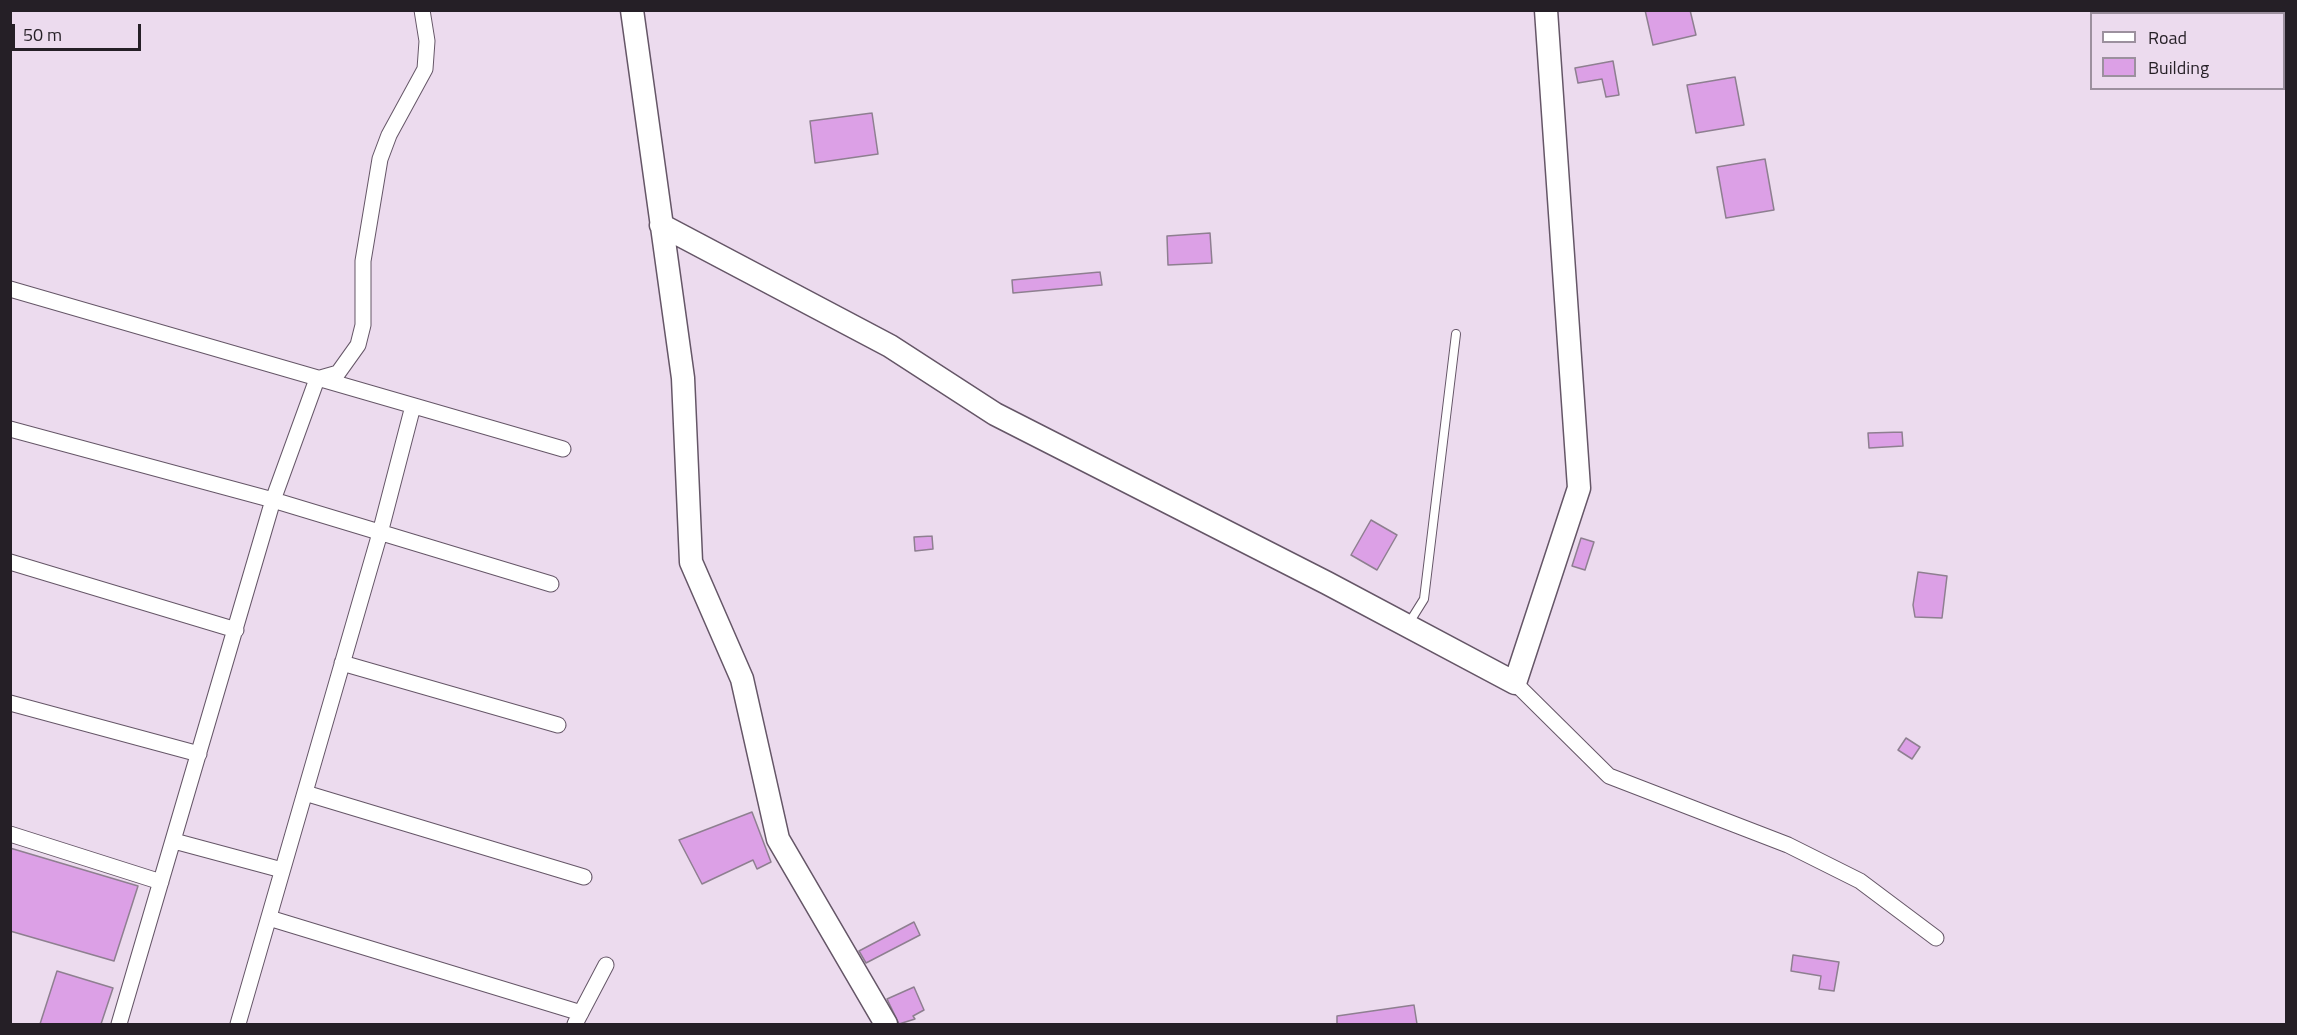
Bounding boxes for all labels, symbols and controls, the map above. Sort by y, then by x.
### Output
scale bar [15,12,144,50]
legend [2090,12,2285,90]
text: 50 m [23,21,62,48]
text: Road [2148,24,2187,51]
text: Building [2148,54,2209,81]

